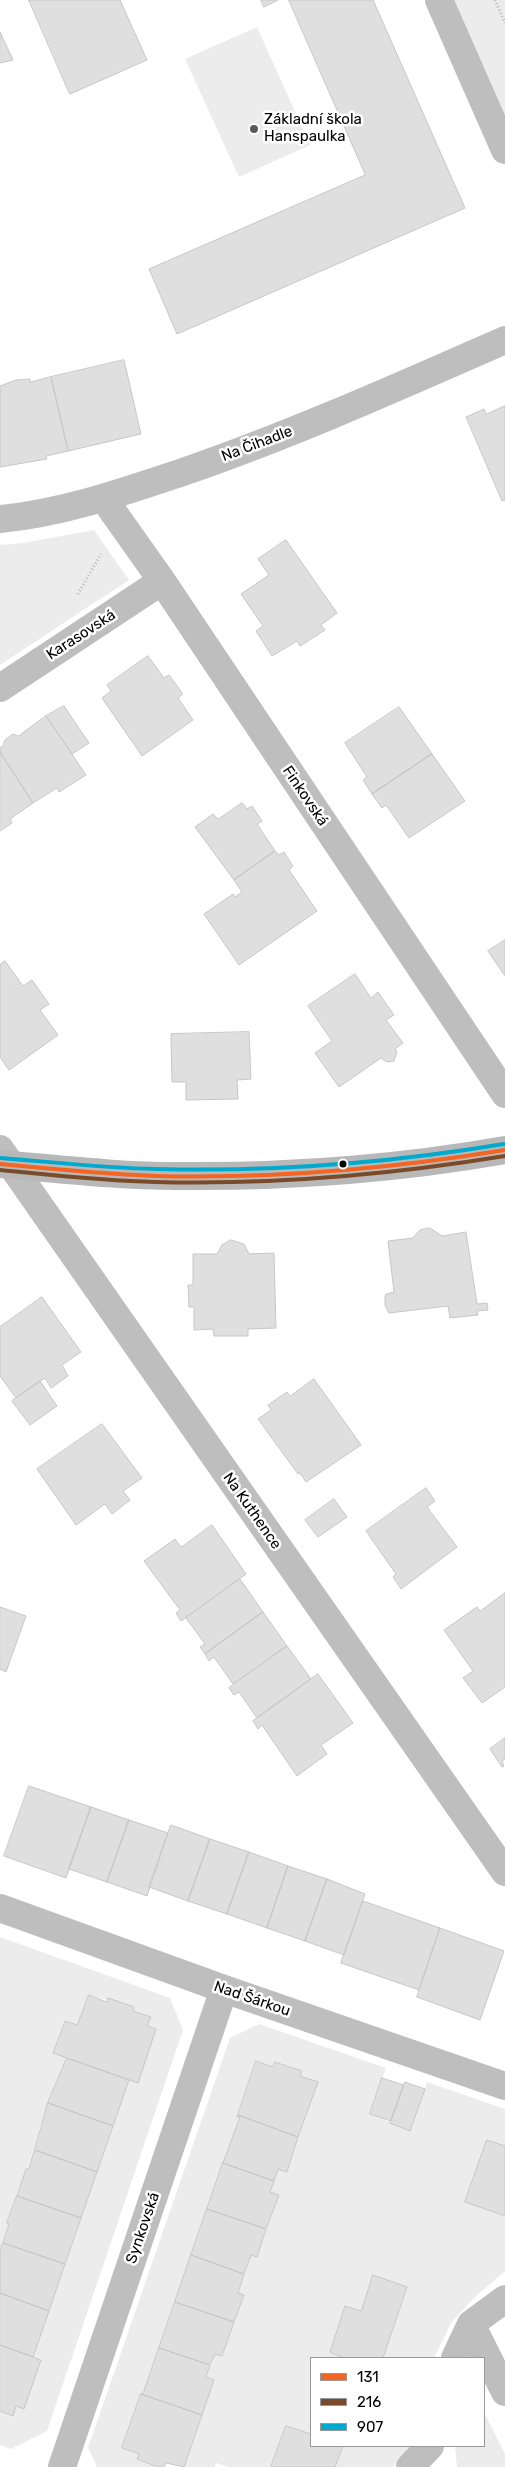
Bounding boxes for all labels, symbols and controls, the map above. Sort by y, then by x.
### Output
place label: Základní škola Hanspaulka [264,111,362,146]
marker: Základní škola Hanspaulka [248,123,260,135]
street label: Na Čihadle [219,422,295,466]
street label: Karasovská [43,606,119,664]
street label: Finkovská [278,762,332,830]
unlabelled marker [338,1159,348,1169]
street label: Na Kuthence [219,1469,285,1553]
street label: Nad Šárkou [211,1978,293,2020]
street label: Synkovská [122,2190,164,2266]
legend [310,2357,485,2447]
text: 131 [357,2368,379,2386]
text: 216 [357,2393,381,2411]
text: 907 [357,2418,383,2436]

